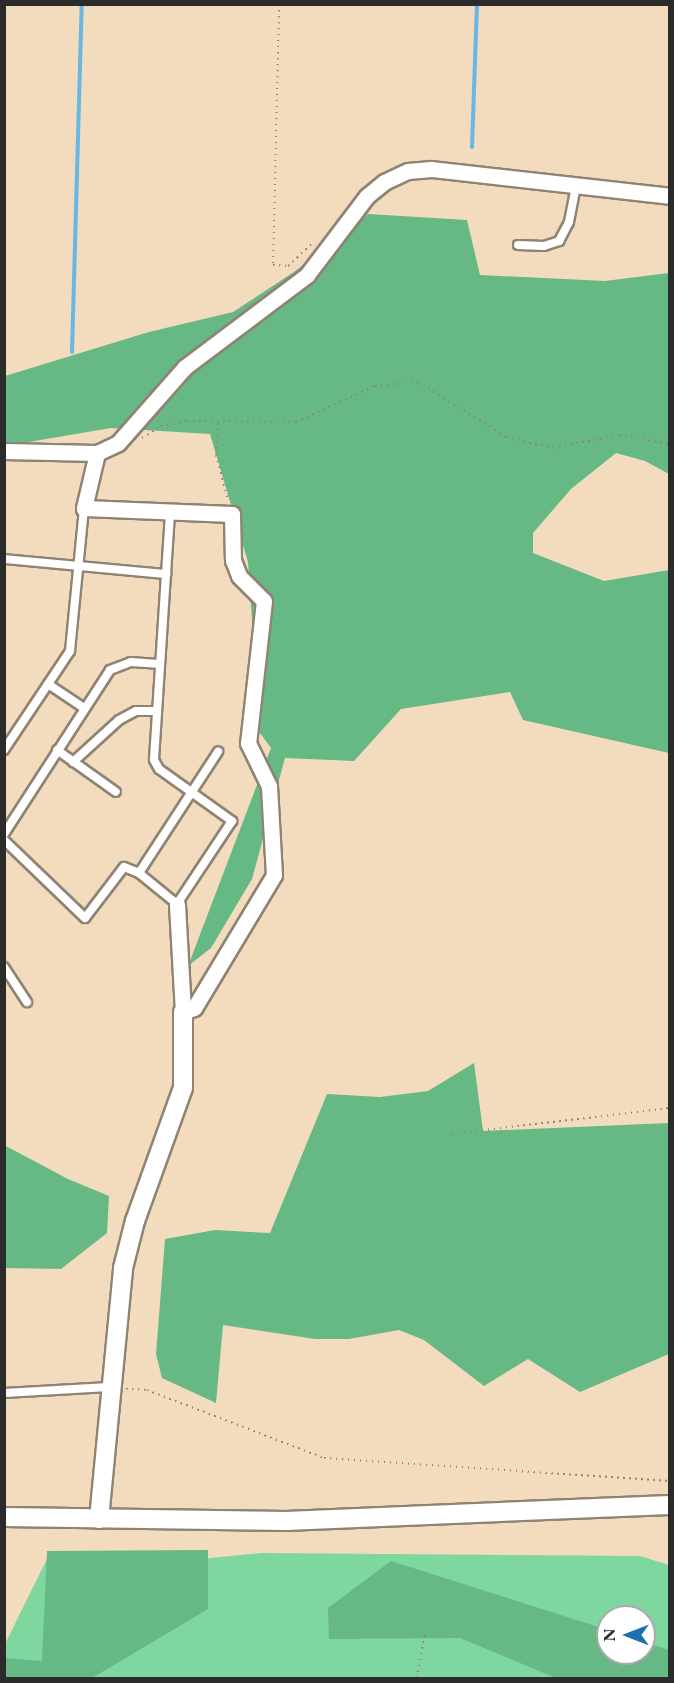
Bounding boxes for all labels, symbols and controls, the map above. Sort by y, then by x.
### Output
north arrow [596,1605,656,1665]
text: N [599,1629,620,1641]

